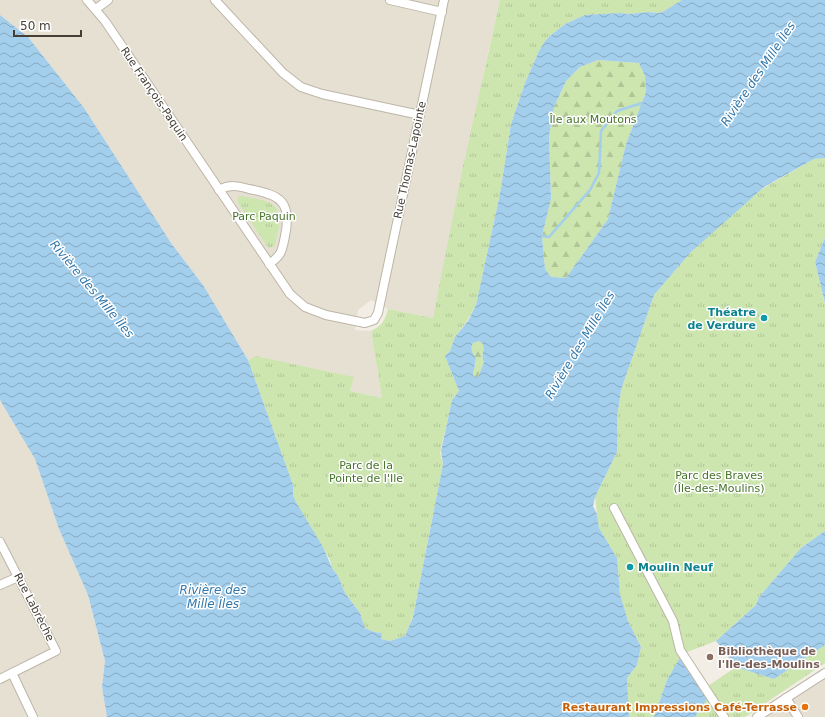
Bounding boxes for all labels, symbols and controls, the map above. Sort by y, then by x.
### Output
scale bar [14,12,81,38]
text: 50 m [20,19,51,33]
water label: Rivière des Mille Îles [717,19,798,129]
street label: Rue François-Paquin [118,45,190,143]
street label: Rue Thomas-Lapointe [391,100,429,220]
park label: Île aux Moutons [548,113,637,126]
park label: Parc Paquin [232,210,296,223]
water label: Rivière des Mille Îles [47,237,138,341]
water label: Rivière des Mille Îles [542,288,618,401]
place label: Théatre de Verdure [687,306,756,332]
marker: Théatre de Verdure [759,313,769,323]
park label: Parc de la Pointe de l'Ile [329,459,403,485]
park label: Parc des Braves (Île-des-Moulins) [673,469,765,495]
place label: Moulin Neuf [638,561,713,574]
marker: Moulin Neuf [625,562,635,572]
street label: Rue Labrèche [11,571,57,644]
water label: Rivière des Mille Îles [180,583,246,611]
place label: Bibliothèque de l'Ile-des-Moulins [718,645,820,671]
marker: Bibliothèque de l'Ile-des-Moulins [705,652,715,662]
place label: Restaurant Impressions Café-Terrasse [562,701,797,714]
marker: Restaurant Impressions Café-Terrasse [800,702,810,712]

